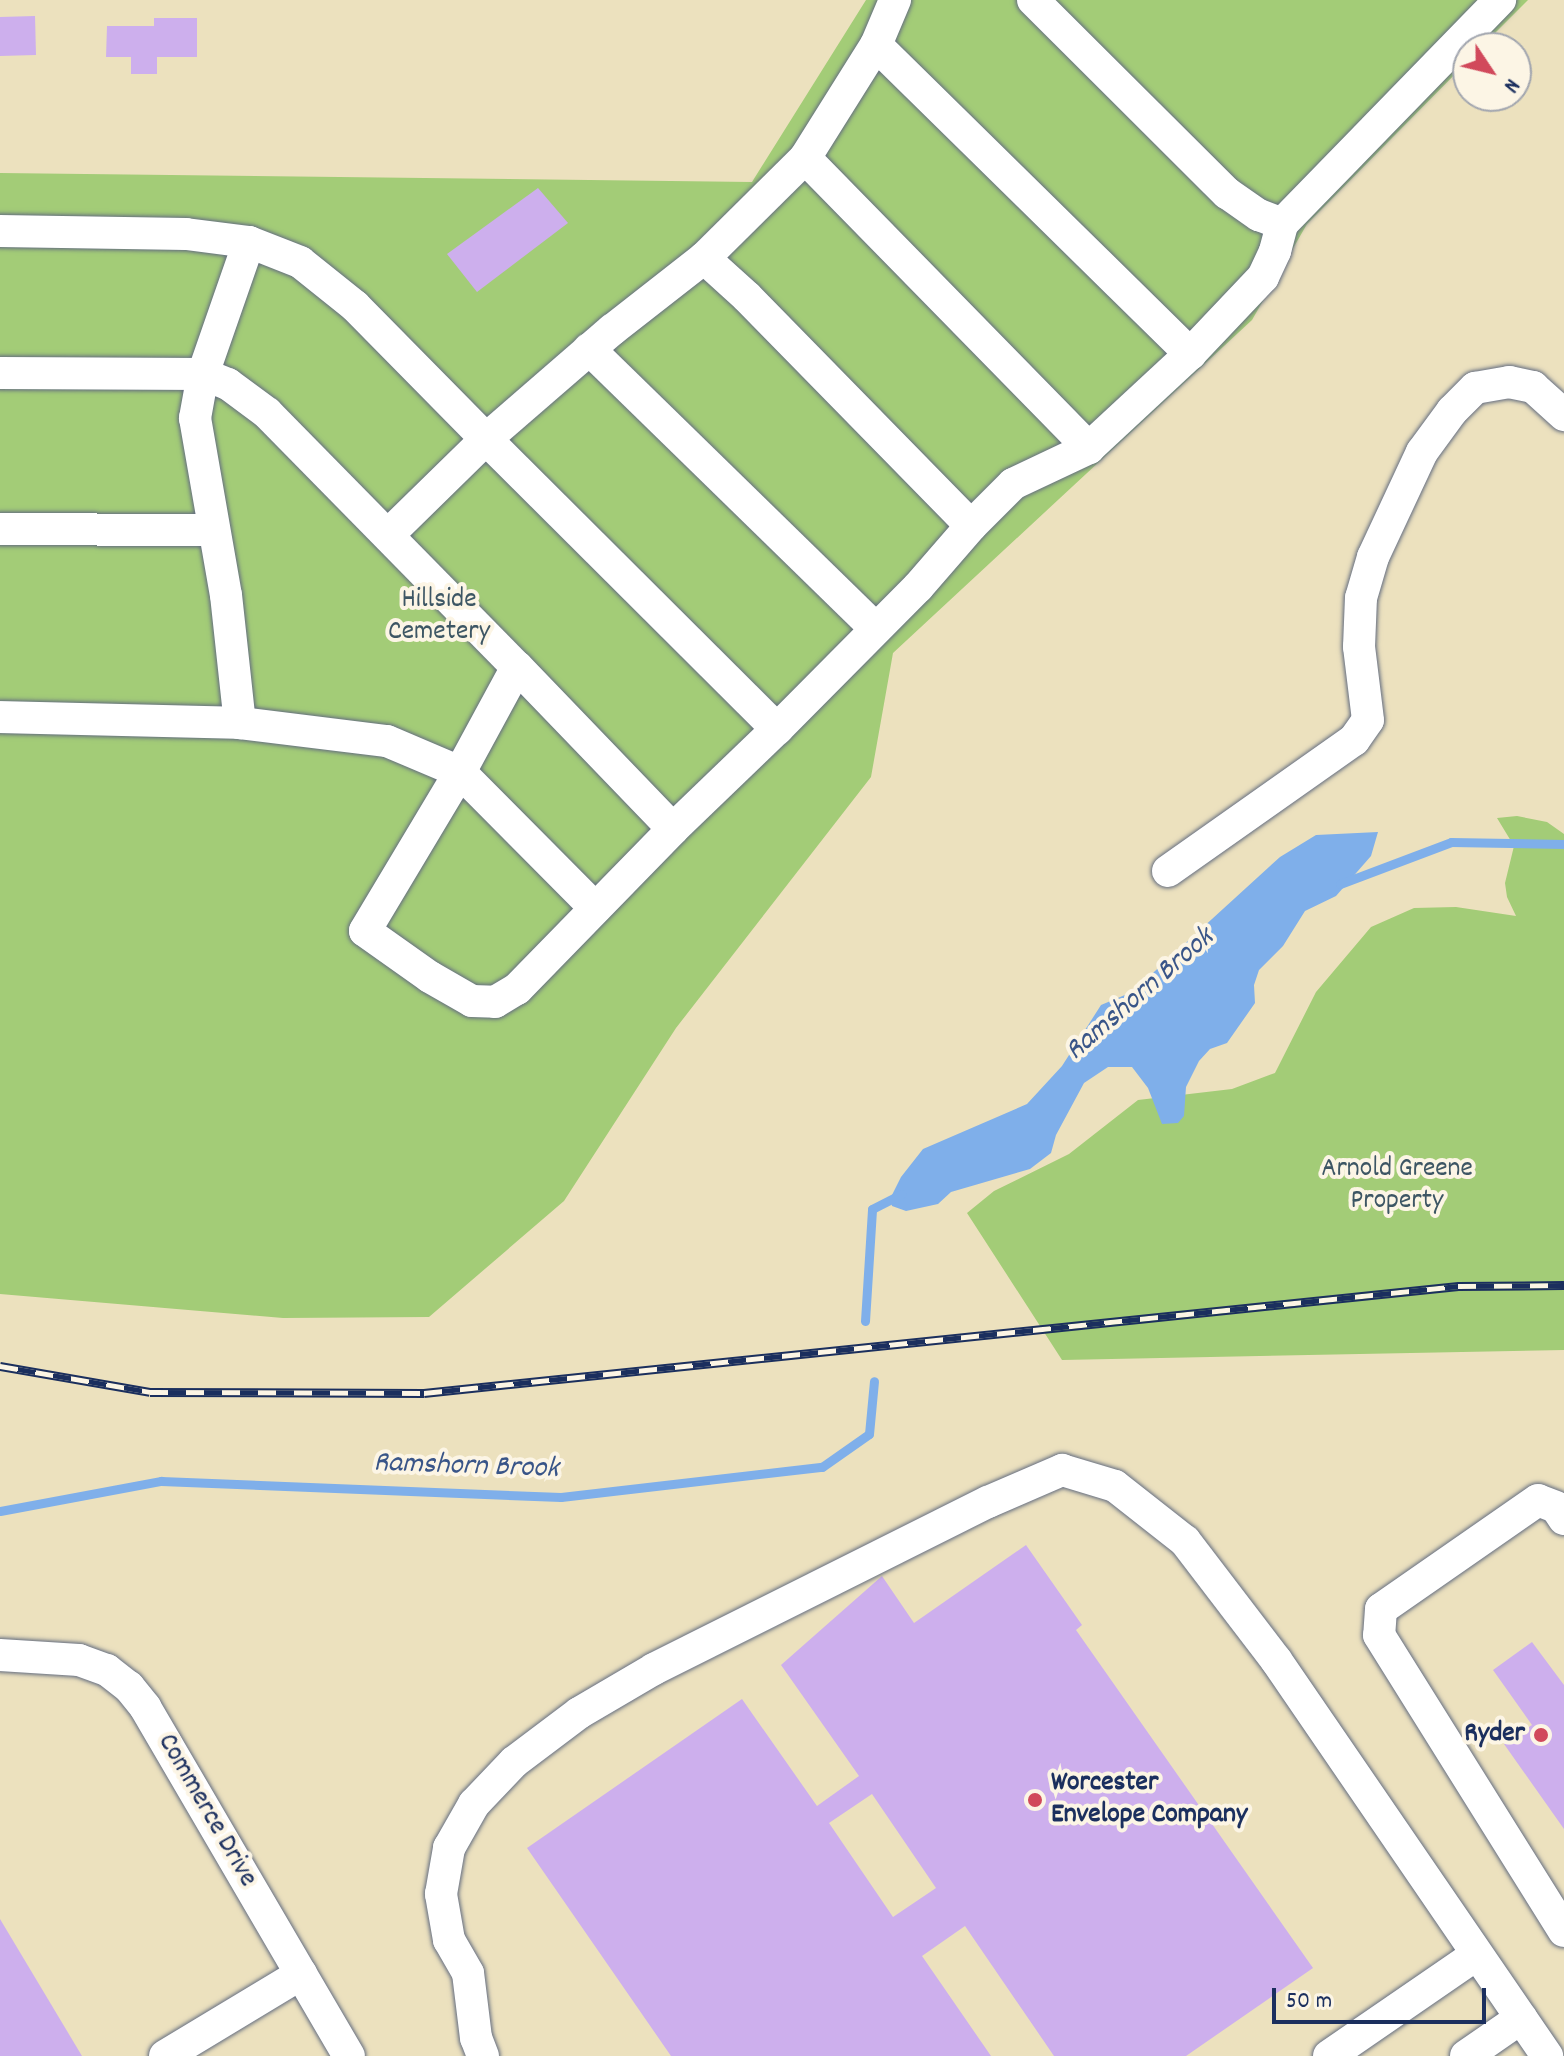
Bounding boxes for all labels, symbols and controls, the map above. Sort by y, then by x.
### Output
north arrow [1452,32,1532,112]
text: N [1495,72,1526,98]
park label: Hillside Cemetery [388,584,490,650]
water label: Ramshorn Brook [1059,922,1223,1070]
park label: Arnold Greene Property [1321,1153,1473,1219]
water label: Ramshorn Brook [373,1447,559,1489]
place label: Ryder [1464,1718,1525,1752]
marker: Ryder [1532,1726,1550,1744]
street label: Commerce Drive [149,1728,263,1894]
place label: Worcester Envelope Company [1051,1767,1247,1833]
marker: Worcester Envelope Company [1026,1791,1044,1809]
scale bar [1276,1972,1490,2022]
text: 50 m [1286,1985,1332,2019]

